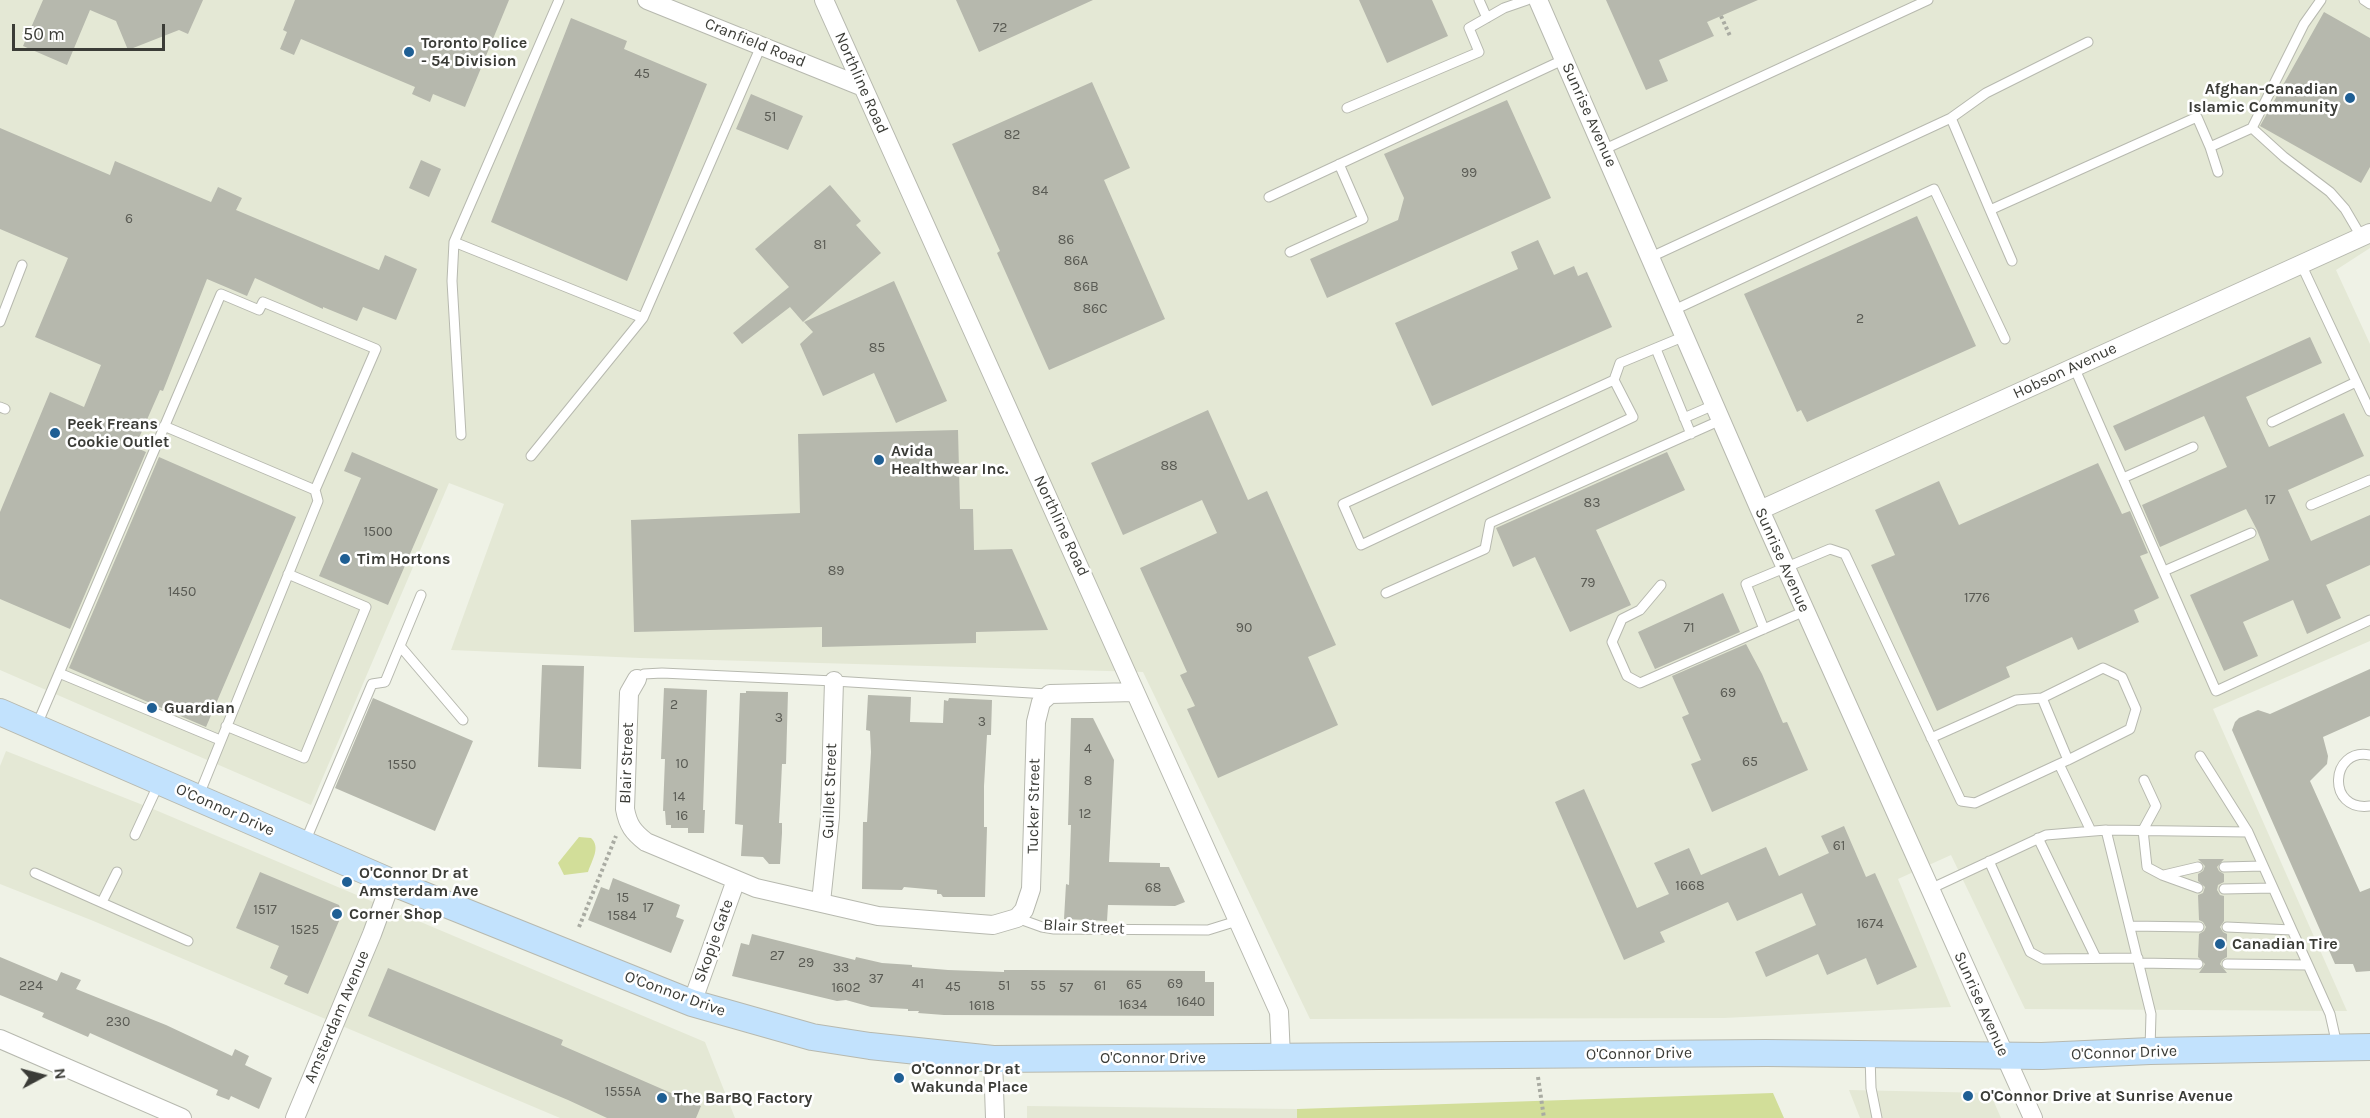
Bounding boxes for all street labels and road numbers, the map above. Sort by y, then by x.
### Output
street label: Cranfield Road [702,14,808,72]
street label: Northline Road [830,29,892,137]
street label: Sunrise Avenue [1557,60,1621,170]
street label: Hobson Avenue [2010,339,2120,403]
street label: Northline Road [1029,473,1093,579]
street label: Sunrise Avenue [1750,505,1814,615]
street label: Blair Street [616,722,638,804]
street label: Guillet Street [819,743,841,839]
street label: Tucker Street [1024,758,1044,854]
street label: O'Connor Drive [173,780,277,840]
street label: Skopje Gate [690,897,738,985]
street label: Blair Street [1043,915,1125,939]
street label: Amsterdam Avenue [300,948,374,1086]
street label: Sunrise Avenue [1949,949,2013,1059]
street label: O'Connor Drive [622,967,728,1021]
street label: O'Connor Drive [2071,1042,2177,1064]
street label: O'Connor Drive [1586,1043,1692,1065]
street label: O'Connor Drive [1100,1048,1206,1068]

